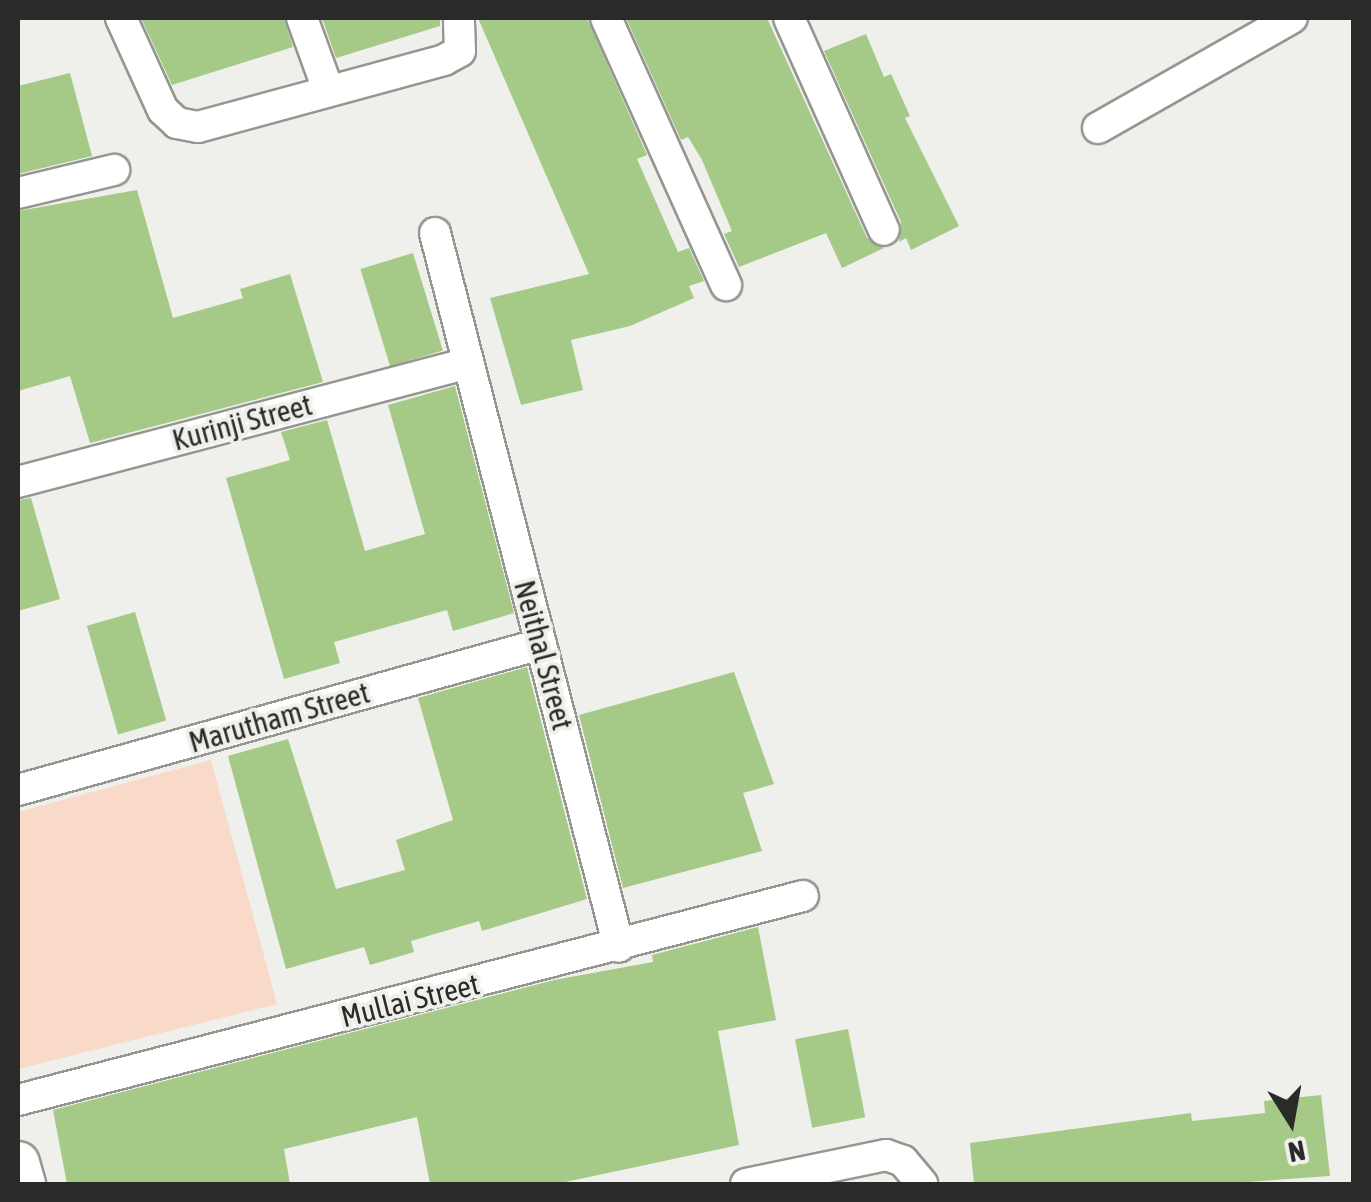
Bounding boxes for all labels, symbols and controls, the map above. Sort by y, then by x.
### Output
street label: Kurinji Street [168,386,316,458]
street label: Neithal Street [507,576,581,734]
street label: Marutham Street [185,674,373,760]
street label: Mullai Street [337,965,483,1035]
north arrow [1241,1072,1341,1172]
text: N [1286,1134,1308,1169]

